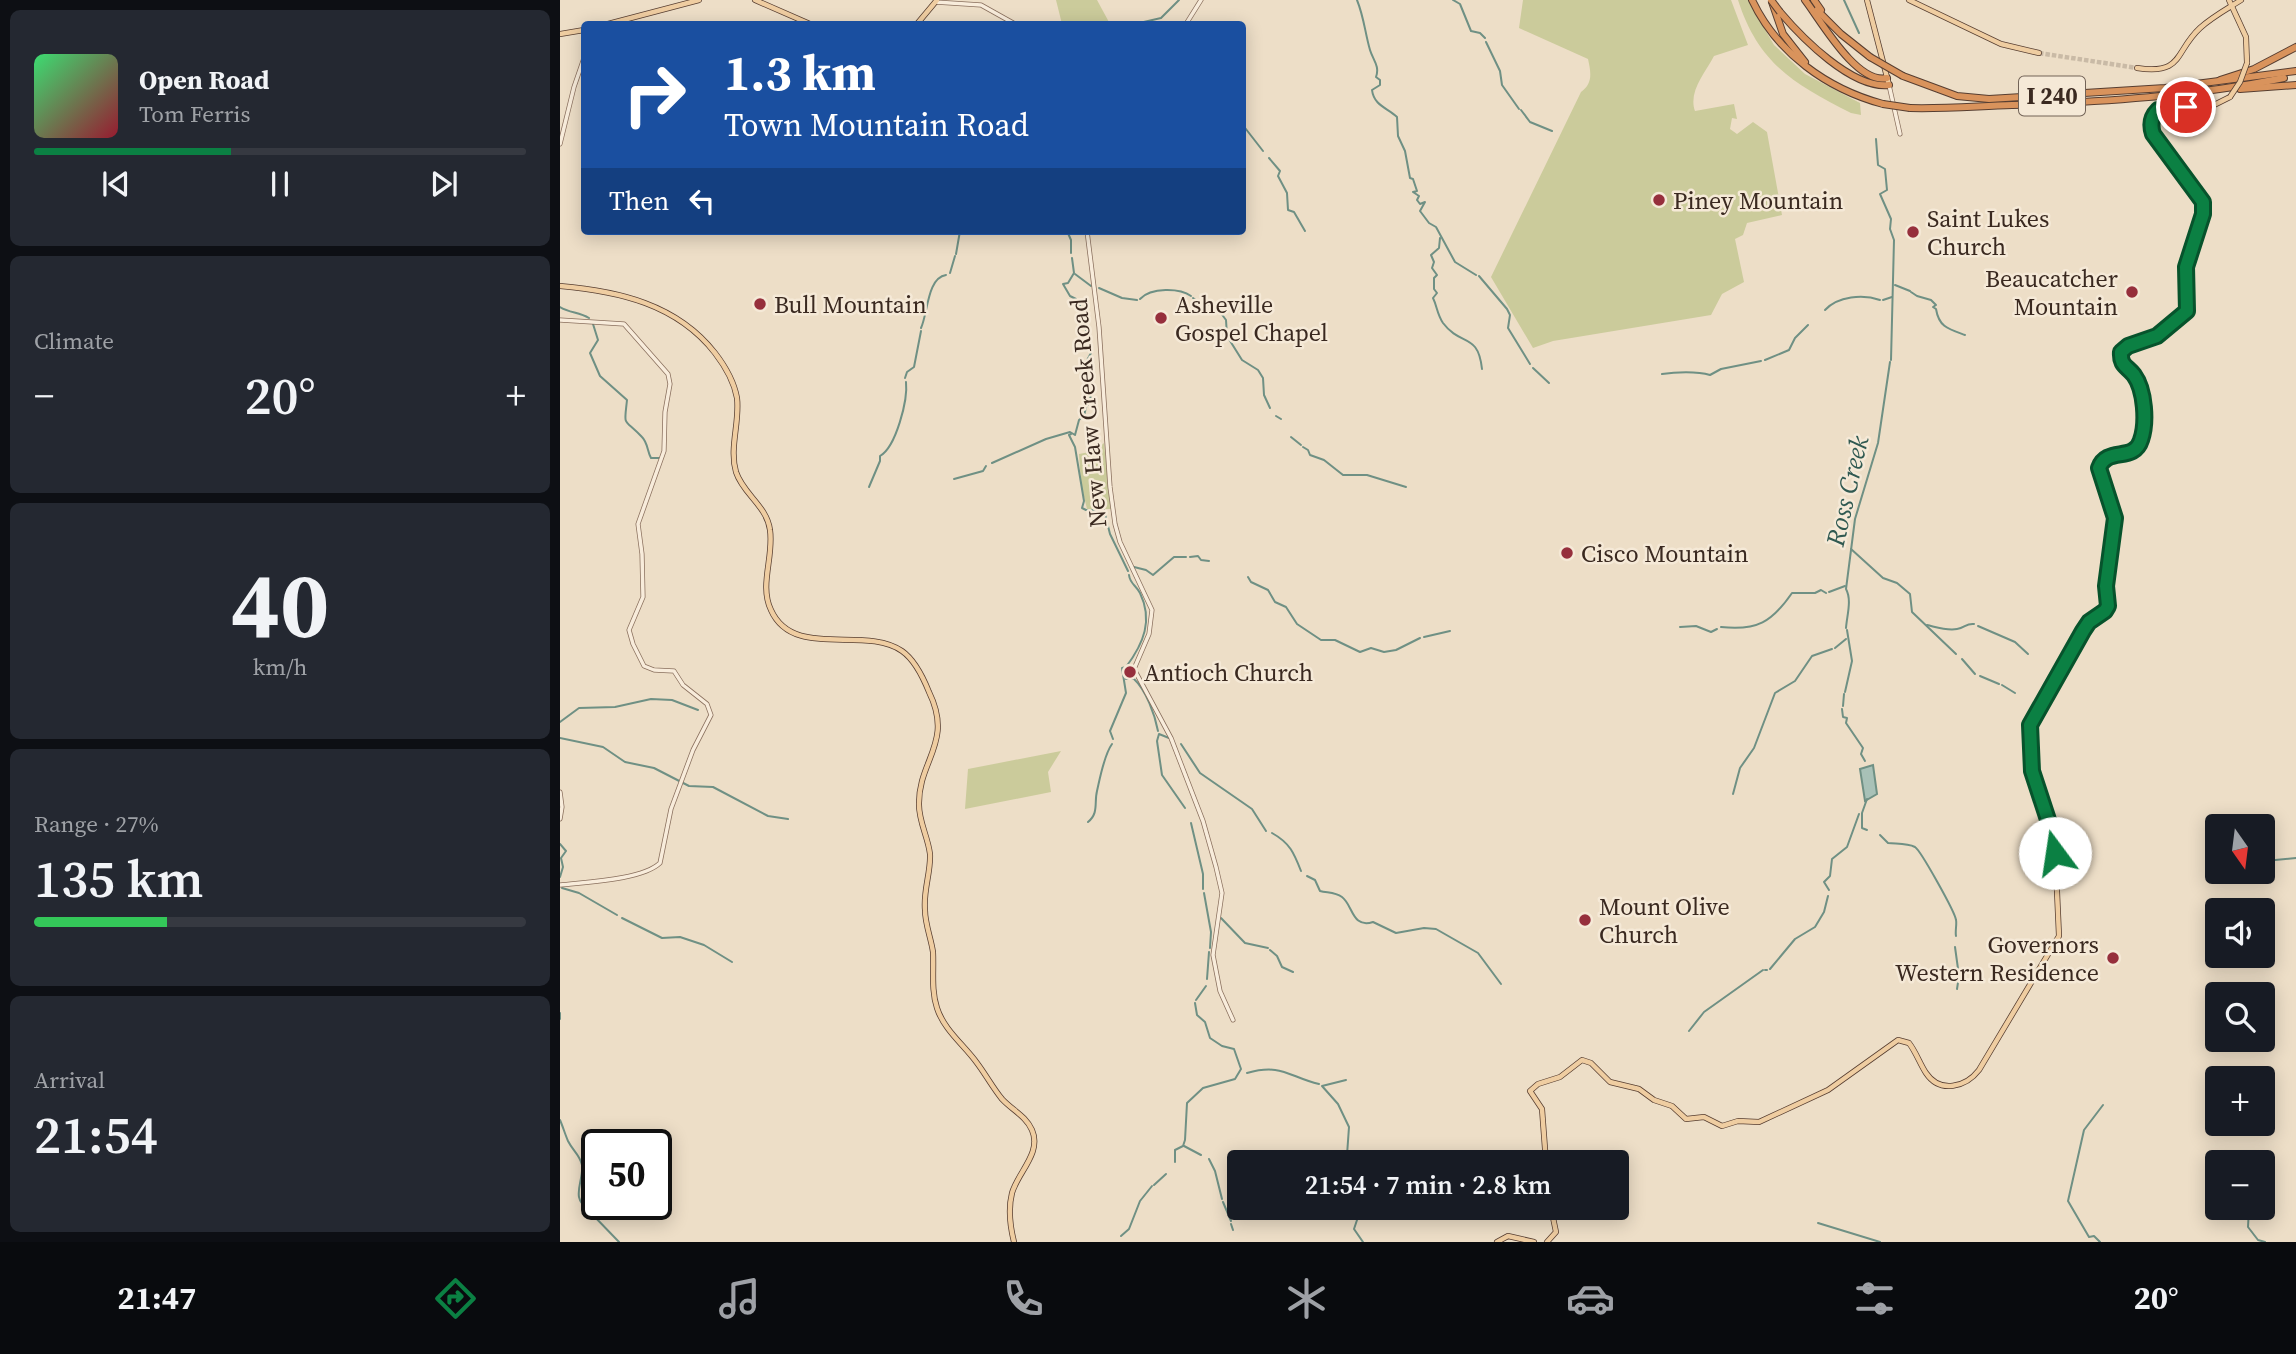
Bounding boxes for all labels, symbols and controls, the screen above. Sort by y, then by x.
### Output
text: 1.3 km [724,39,876,106]
icon: right [609,49,700,140]
text: Open Road [139,62,270,98]
road number: I 240 [2019,76,2085,116]
pin [2156,77,2216,137]
icon: arrive [2167,88,2205,126]
text: Tom Ferris [139,98,250,130]
text: Town Mountain Road [724,103,1029,147]
icon: previous [97,165,135,203]
icon: pause [261,165,299,203]
icon: next [425,165,463,203]
icon: left [683,182,721,220]
text: Then [609,183,669,219]
place label: Piney Mountain [1673,184,1843,217]
marker: Piney Mountain [1651,192,1667,208]
place label: Saint Lukes Church [1927,202,2050,263]
marker: Saint Lukes Church [1905,224,1921,240]
place label: Beaucatcher Mountain [1985,262,2118,323]
marker: Beaucatcher Mountain [2124,284,2140,300]
place label: Bull Mountain [774,288,927,321]
place label: Asheville Gospel Chapel [1175,288,1328,349]
marker: Bull Mountain [752,296,768,312]
street label: New Haw Creek Road [1062,297,1114,529]
marker: Asheville Gospel Chapel [1153,310,1169,326]
text: Climate [34,325,114,357]
text: 20° [244,360,316,431]
text: − [34,370,54,422]
text: + [506,370,526,422]
water label: Ross Creek [1817,431,1877,551]
place label: Cisco Mountain [1581,537,1748,570]
text: 40 [231,543,329,667]
marker: Cisco Mountain [1559,545,1575,561]
text: km/h [253,651,307,683]
place label: Antioch Church [1144,656,1313,689]
marker: Antioch Church [1122,664,1138,680]
text: Range · 27% [34,808,159,840]
north arrow [2205,814,2275,884]
map controls [2205,814,2275,1220]
position arrow [2018,816,2092,890]
text: 135 km [34,843,203,914]
place label: Mount Olive Church [1599,890,1730,951]
button: sound [2205,898,2275,968]
marker: Mount Olive Church [1577,912,1593,928]
place label: Governors Western Residence [1895,928,2099,989]
marker: Governors Western Residence [2105,950,2121,966]
button: search [2205,982,2275,1052]
text: Arrival [34,1064,105,1096]
button: + [2205,1066,2275,1136]
text: 21:54 [34,1099,158,1170]
speed limit sign: 50 [581,1129,672,1220]
button: − [2205,1150,2275,1220]
text: 21:54 · 7 min · 2.8 km [1305,1167,1551,1203]
icon: directions [431,1274,480,1323]
icon: music [715,1274,764,1323]
icon: phone [999,1274,1048,1323]
icon: climate [1282,1274,1331,1323]
icon: car [1566,1274,1615,1323]
icon: filters [1850,1274,1899,1323]
text: 21:47 [117,1276,196,1320]
text: 20° [2133,1276,2179,1320]

